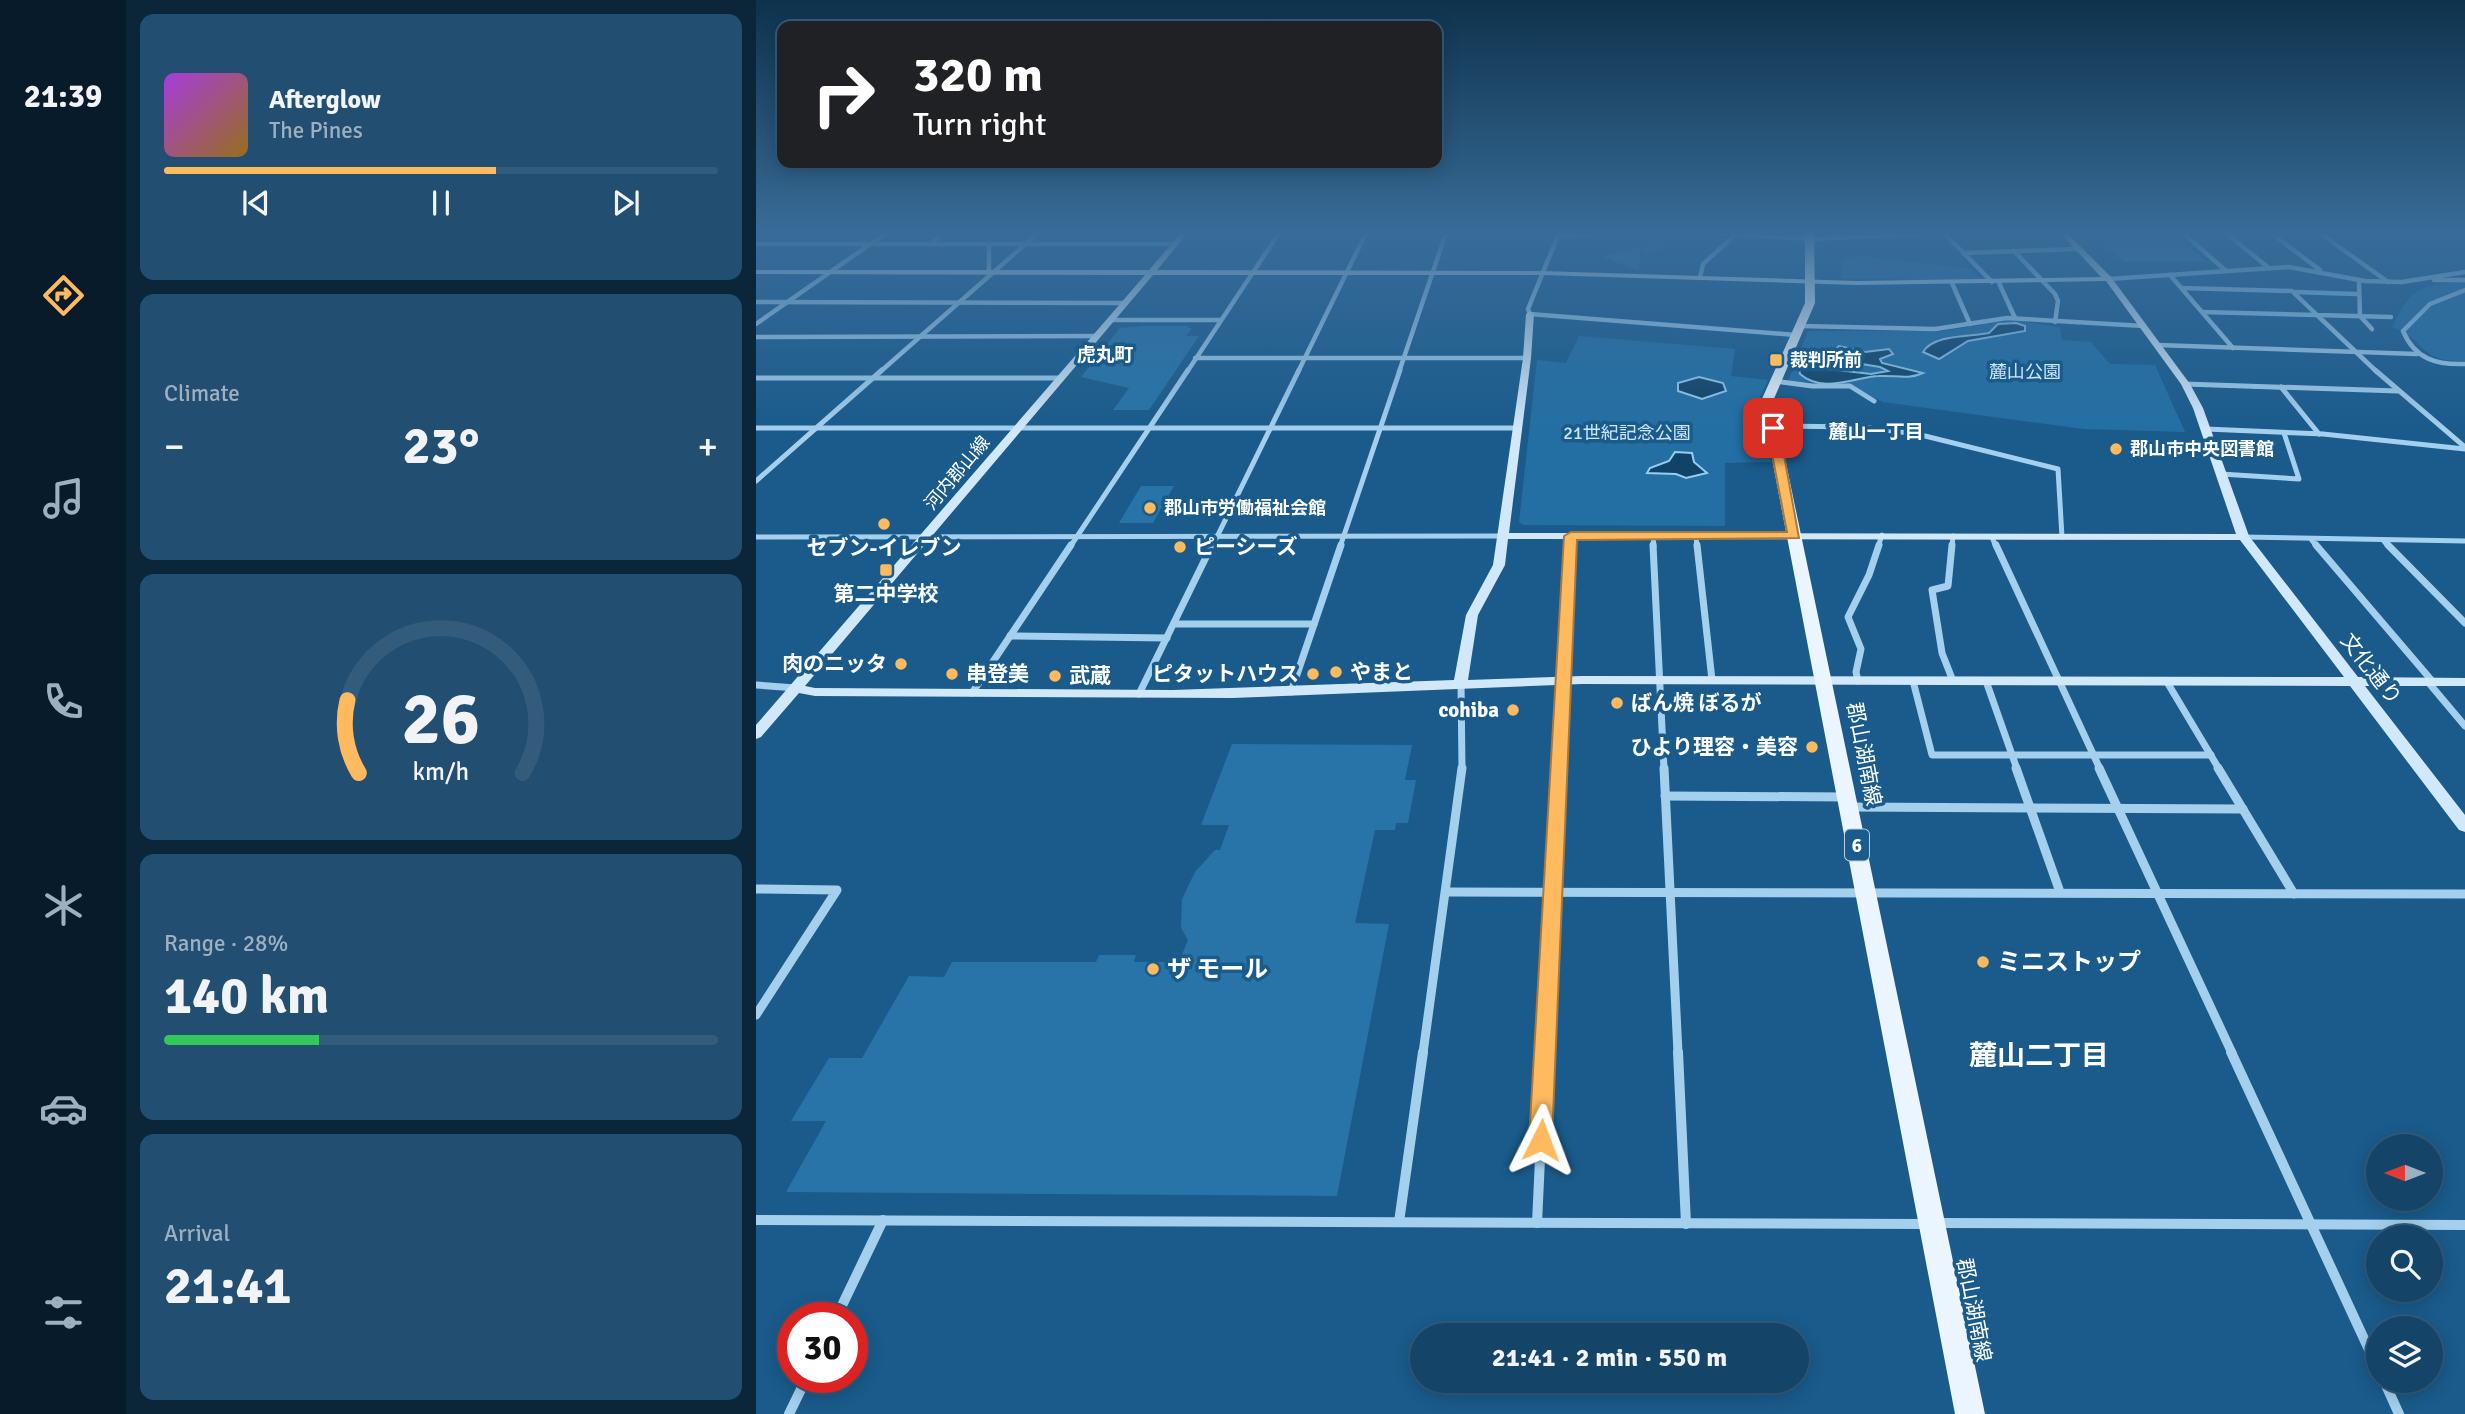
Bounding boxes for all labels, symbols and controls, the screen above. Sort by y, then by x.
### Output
text: 320 m [913,45,1043,105]
icon: right [798,49,889,140]
text: 21:39 [24,77,102,116]
text: Afterglow [269,84,381,116]
text: Turn right [913,105,1046,144]
text: The Pines [269,116,363,145]
icon: previous [237,184,275,222]
icon: pause [422,184,460,222]
icon: next [607,184,645,222]
icon: directions [39,271,88,320]
district label: 虎丸町 [1076,343,1134,367]
place label: 裁判所前 [1790,349,1862,371]
marker: 裁判所前 [1768,352,1784,368]
park label: 麓山公園 [1989,361,2061,383]
text: Climate [164,379,240,408]
pin [1743,398,1803,458]
icon: arrive [1754,409,1792,447]
text: 23° [403,414,479,478]
district label: 麓山一丁目 [1828,420,1924,444]
park label: 21世紀記念公園 [1563,422,1691,444]
text: − [164,423,185,470]
text: + [697,423,718,470]
street label: 河内郡山線 [920,431,994,515]
place label: 郡山市中央図書館 [2130,438,2274,460]
marker: 郡山市中央図書館 [2108,441,2124,457]
icon: music [39,474,88,523]
place label: 郡山市労働福祉会館 [1164,497,1326,519]
marker: 郡山市労働福祉会館 [1142,500,1158,516]
marker: セブン-イレブン [876,516,892,532]
place label: ピーシーズ [1194,534,1298,560]
place label: セブン-イレブン [807,535,961,561]
marker: ピーシーズ [1172,539,1188,555]
marker: 第二中学校 [878,562,894,578]
place label: 第二中学校 [834,581,939,607]
street label: 文化通り [2335,628,2407,710]
place label: 肉のニッタ [782,651,887,677]
marker: 肉のニッタ [893,656,909,672]
place label: やまと [1350,659,1413,685]
place label: 串登美 [966,661,1029,687]
place label: ピタットハウス [1152,661,1299,687]
place label: 武蔵 [1069,663,1111,689]
marker: やまと [1328,664,1344,680]
marker: 串登美 [944,666,960,682]
marker: ピタットハウス [1305,666,1321,682]
marker: 武蔵 [1047,668,1063,684]
text: 26 [402,675,480,764]
icon: phone [39,677,88,726]
place label: ばん焼 ぼるが [1631,690,1762,716]
marker: ばん焼 ぼるが [1609,695,1625,711]
place label: cohiba [1439,697,1499,723]
street label: 郡山湖南線 [1841,700,1887,808]
marker: cohiba [1505,702,1521,718]
place label: ひより理容・美容 [1630,734,1798,760]
marker: ひより理容・美容 [1804,739,1820,755]
text: km/h [413,756,469,787]
road number: 6 [1845,830,1869,860]
icon: climate [39,881,88,930]
text: Range · 28% [164,929,288,958]
place label: ミニストップ [1997,947,2141,977]
place label: ザ モール [1167,954,1268,984]
marker: ミニストップ [1975,954,1991,970]
marker: ザ モール [1145,961,1161,977]
text: 140 km [164,964,329,1028]
district label: 麓山二丁目 [1969,1039,2109,1073]
icon: car [39,1084,88,1133]
position arrow [1504,1103,1578,1177]
north arrow [2366,1134,2443,1211]
map controls [2366,1134,2443,1393]
text: Arrival [164,1219,230,1248]
button: search [2366,1225,2443,1302]
text: 21:41 [164,1254,292,1318]
street label: 郡山湖南線 [1951,1256,1997,1364]
icon: filters [39,1288,88,1337]
speed limit sign: 30 [777,1302,868,1393]
button: layers [2366,1316,2443,1393]
text: 21:41 · 2 min · 550 m [1492,1342,1727,1374]

